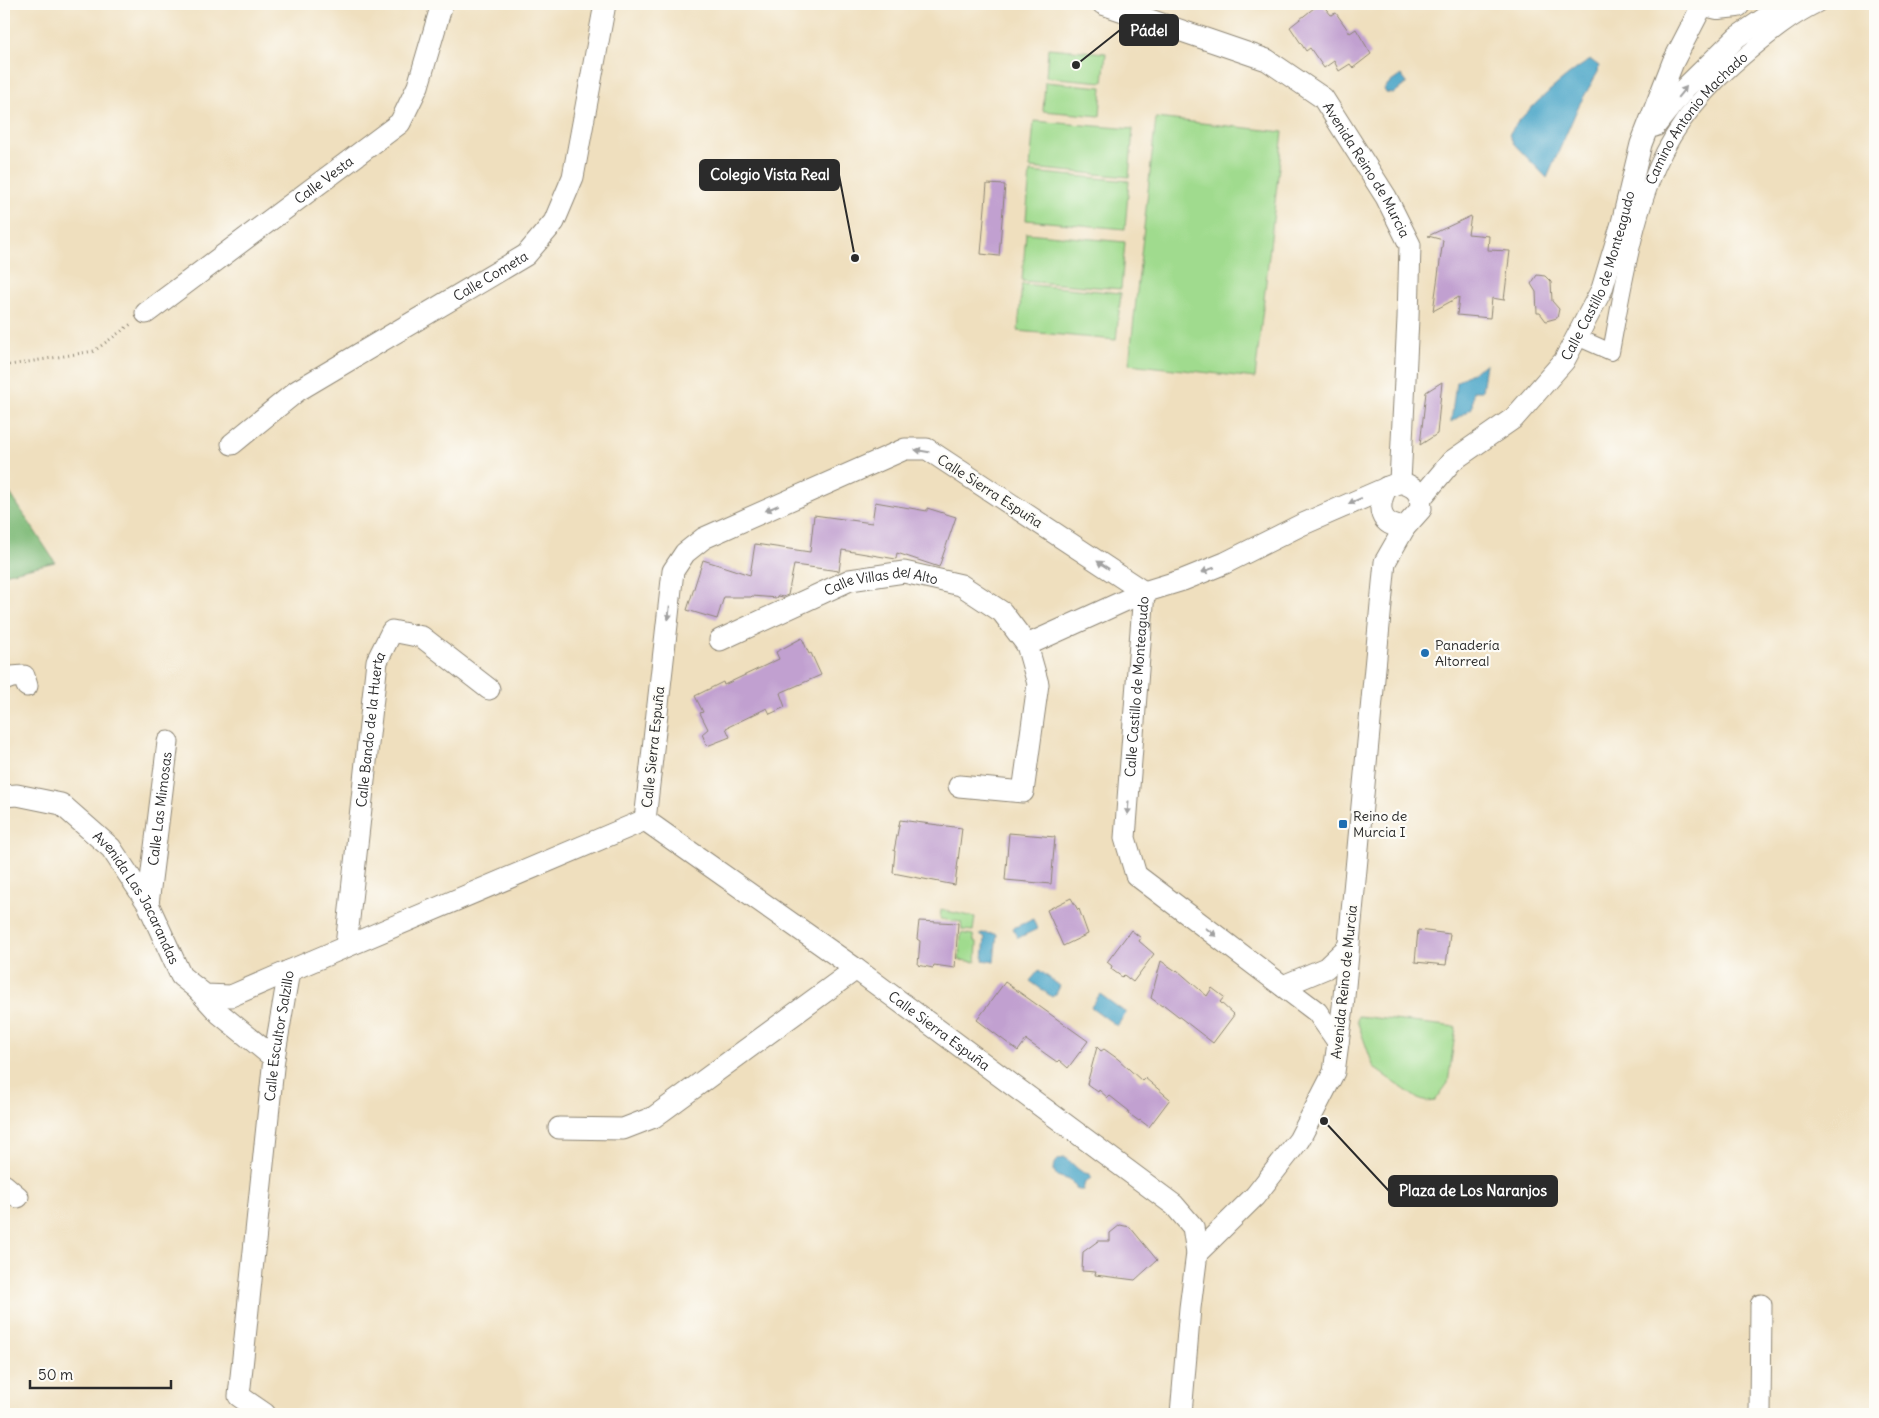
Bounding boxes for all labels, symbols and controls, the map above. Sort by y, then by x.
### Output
callout: Pádel [1120,15,1178,45]
text: Pádel [1130,21,1168,40]
street label: Camino Antonio Machado [1642,48,1751,187]
one-way arrow [1676,86,1687,99]
street label: Avenida Reino de Murcia [1319,99,1414,241]
street label: Calle Vesta [291,152,357,208]
callout: Colegio Vista Real [700,160,839,190]
text: Colegio Vista Real [710,165,830,185]
street label: Calle Castillo de Monteagudo [1557,189,1638,364]
street label: Calle Cometa [450,247,531,305]
one-way arrow [914,446,930,454]
street label: Calle Sierra Espuña [934,450,1046,532]
one-way arrow [1348,497,1362,505]
one-way arrow [765,504,779,512]
one-way arrow [1096,560,1110,570]
street label: Calle Villas del Alto [821,563,940,600]
one-way arrow [1200,566,1215,574]
street label: Calle Castillo de Monteagudo [1121,595,1153,778]
one-way arrow [665,605,673,621]
place label: Panadería Altorreal [1435,636,1500,670]
marker: Panadería Altorreal [1419,647,1431,659]
street label: Calle Bando de la Huerta [352,648,389,808]
street label: Calle Sierra Espuña [638,685,668,809]
street label: Calle Las Mimosas [144,751,176,867]
one-way arrow [1123,800,1131,816]
place label: Reino de Murcia I [1353,807,1407,841]
marker: Reino de Murcia I [1337,818,1349,830]
street label: Avenida Las Jacarandas [89,827,183,967]
street label: Avenida Reino de Murcia [1327,904,1361,1060]
one-way arrow [1204,926,1217,937]
street label: Calle Escultor Salzillo [261,969,298,1102]
street label: Calle Sierra Espuña [885,987,994,1074]
callout: Plaza de Los Naranjos [1389,1176,1557,1206]
text: Plaza de Los Naranjos [1399,1181,1547,1200]
scale bar [30,1358,171,1390]
text: 50 m [38,1365,73,1384]

